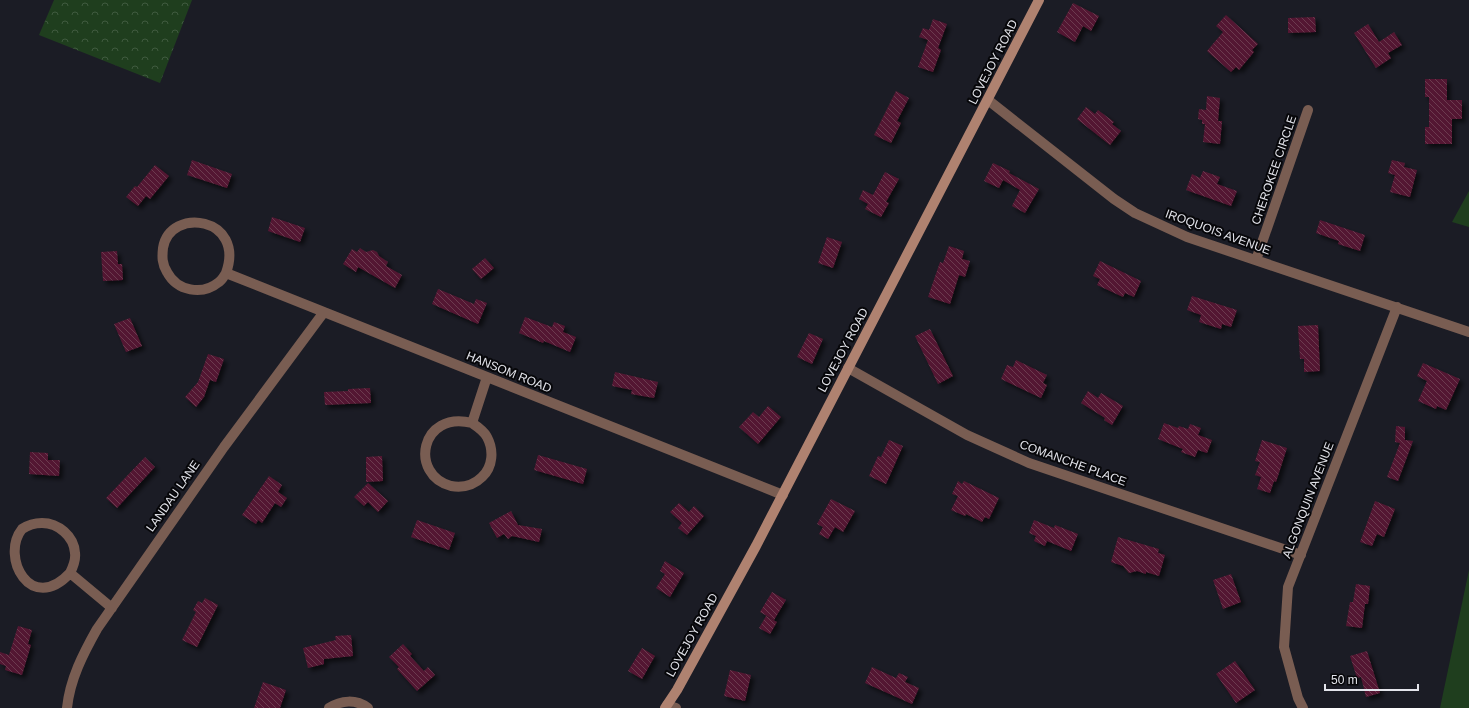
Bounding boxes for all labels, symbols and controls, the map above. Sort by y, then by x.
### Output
street label: LOVEJOY ROAD [966,17,1021,107]
street label: CHEROKEE CIRCLE [1249,113,1299,227]
street label: IROQUOIS AVENUE [1163,206,1273,258]
street label: LOVEJOY ROAD [815,305,871,394]
street label: HANSOM ROAD [464,349,554,396]
street label: COMANCHE PLACE [1018,437,1128,489]
street label: ALGONQUIN AVENUE [1279,440,1337,560]
street label: LANDAU LANE [143,458,203,534]
street label: LOVEJOY ROAD [663,591,721,679]
scale bar [1325,666,1418,692]
text: 50 m [1331,673,1358,687]

